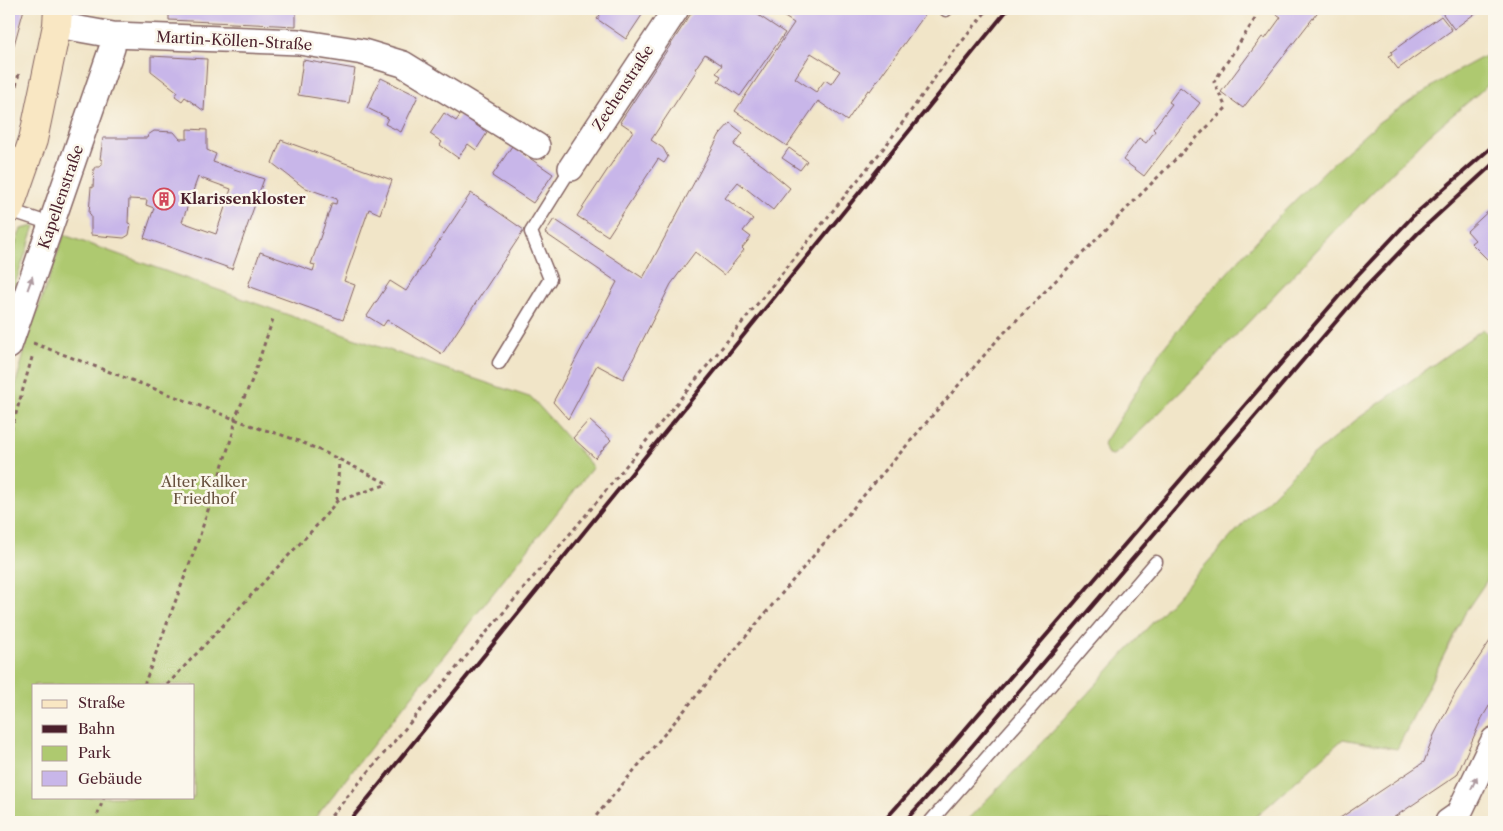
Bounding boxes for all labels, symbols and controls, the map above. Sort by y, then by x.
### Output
street label: Martin-Köllen-Straße [155,27,313,54]
street label: Zechenstraße [588,41,657,134]
street label: Kapellenstraße [34,142,87,251]
building icon: Klarissenkloster [152,187,176,211]
place label: Klarissenkloster [180,189,306,208]
one-way arrow [26,275,34,290]
park label: Alter Kalker Friedhof [160,472,248,508]
legend [32,684,195,798]
text: Straße [78,693,125,712]
text: Bahn [78,719,116,738]
text: Park [78,743,112,762]
text: Gebäude [78,769,142,788]
one-way arrow [1469,776,1478,791]

